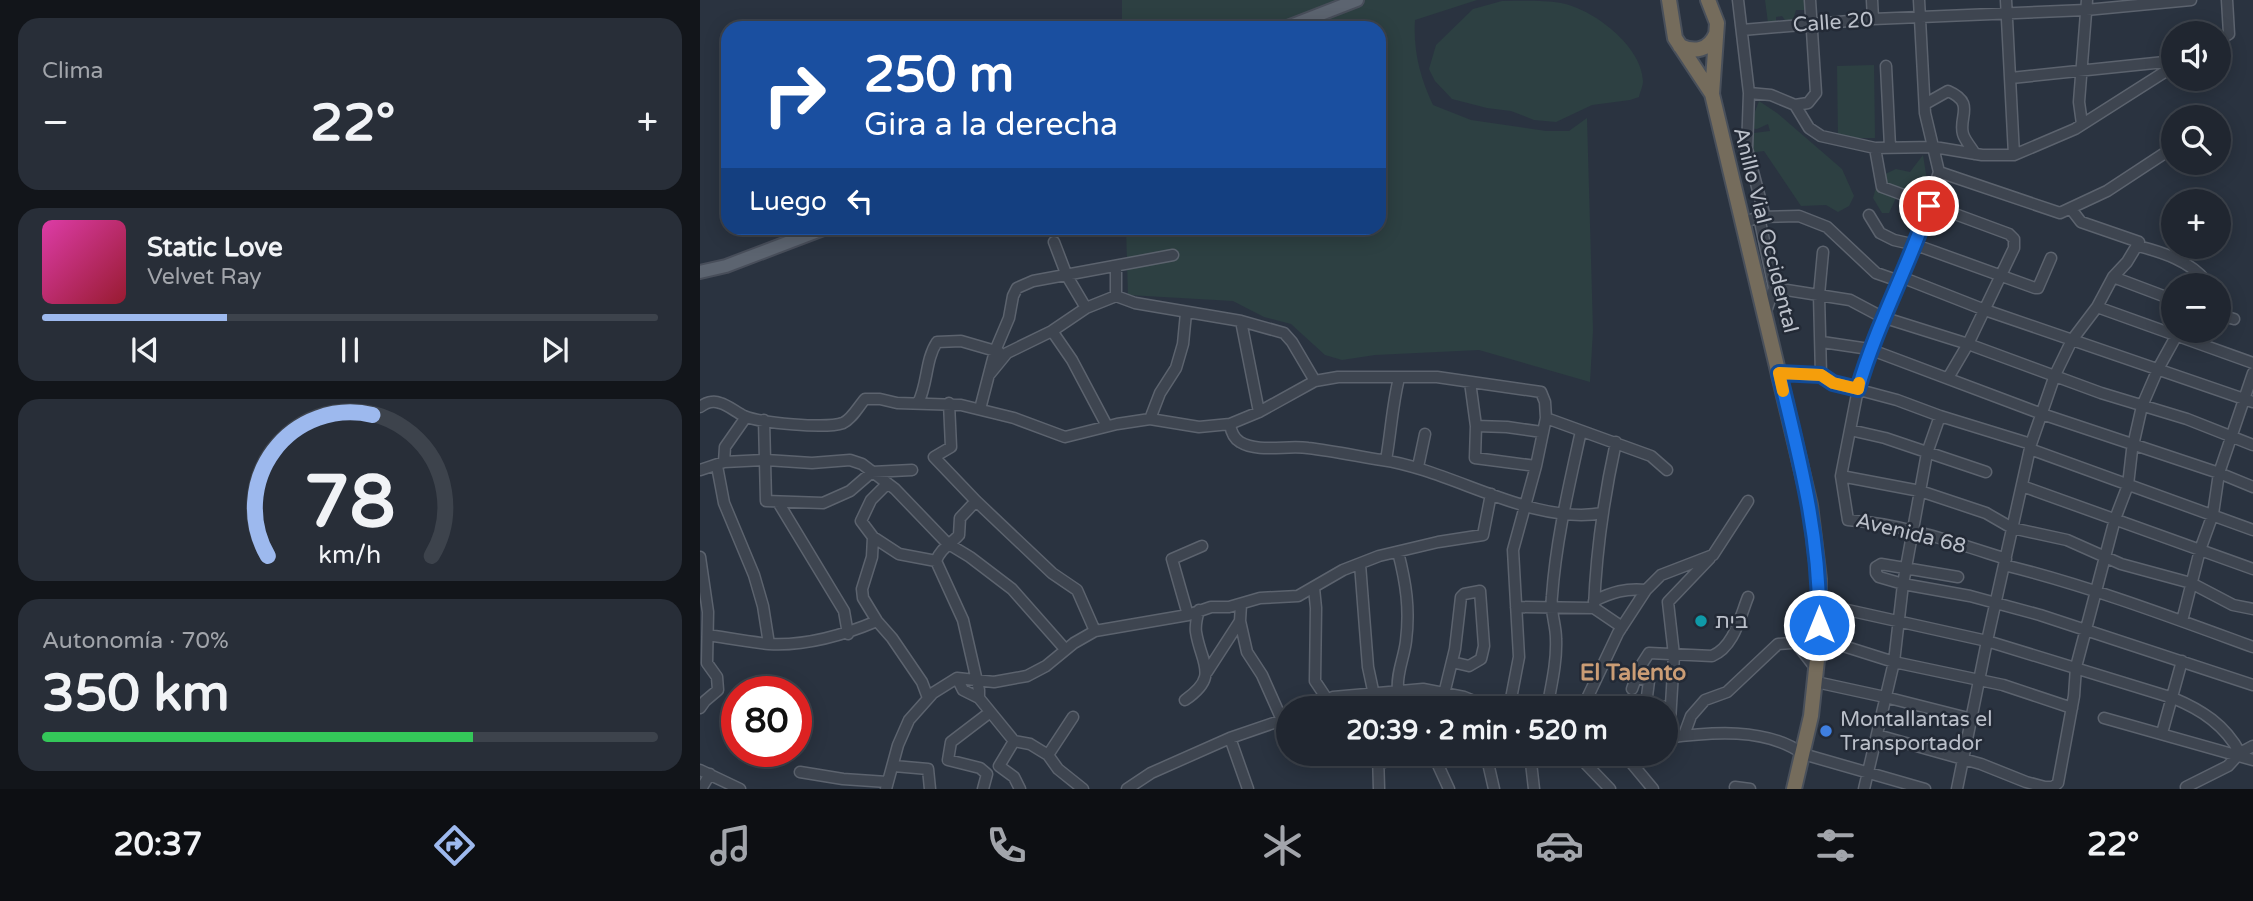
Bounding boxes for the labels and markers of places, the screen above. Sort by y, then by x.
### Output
pin [1899,176,1959,236]
place label: בית [1715,609,1748,634]
marker: בית [1693,613,1709,629]
place label: Montallantas el Transportador [1840,707,1992,756]
marker: Montallantas el Transportador [1818,723,1834,739]

